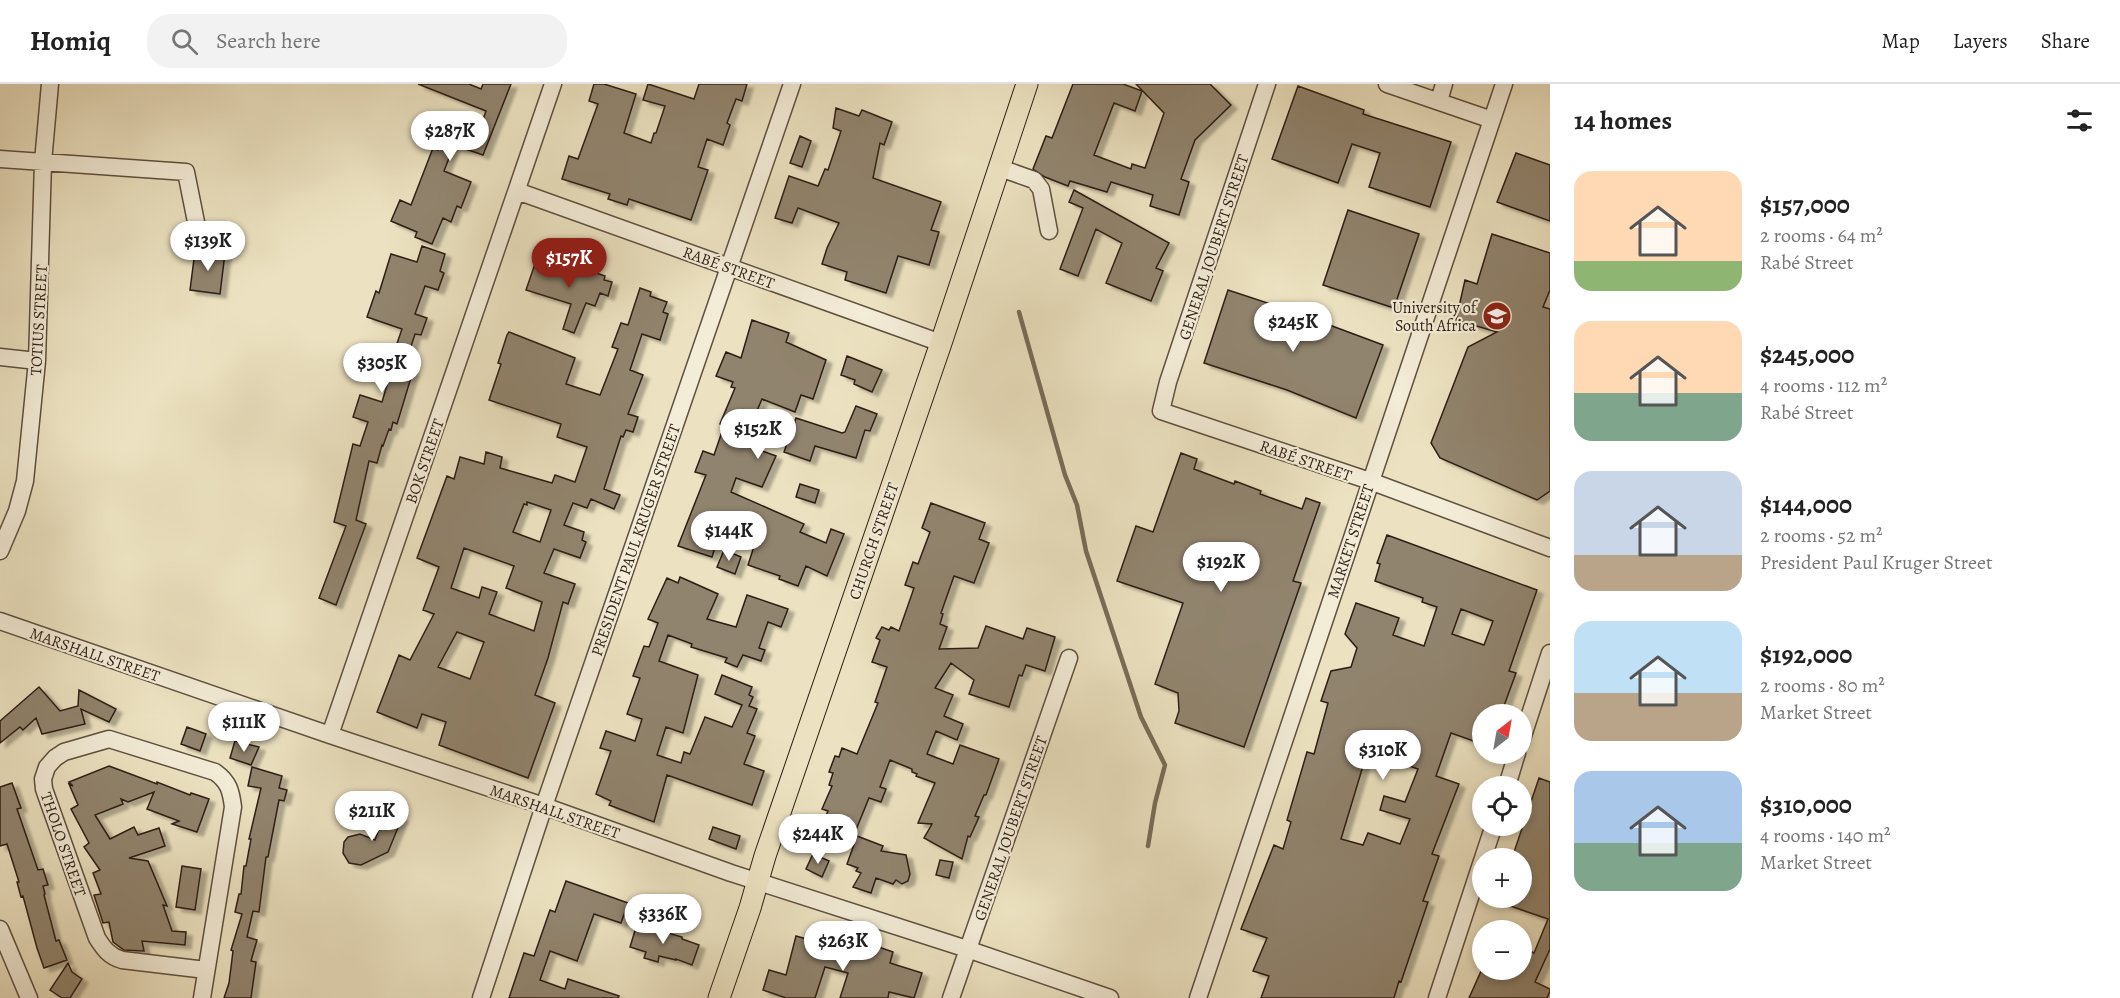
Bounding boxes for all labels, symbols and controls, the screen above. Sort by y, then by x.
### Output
search box [147,14,567,68]
text: Homiq [30,22,111,60]
icon: search [168,25,201,58]
text: Search here [216,26,321,56]
text: Map [1881,27,1920,55]
text: Layers [1953,27,2008,55]
text: Share [2041,27,2090,55]
text: 14 homes [1574,103,1672,138]
icon: filters [2063,104,2096,137]
pin: $287K [408,111,492,162]
text: $287K [425,117,475,144]
street label: GENERAL JOUBERT STREET [1174,151,1254,343]
text: $157,000 [1760,187,1850,222]
icon: home [1622,195,1694,267]
pin: $139K [166,221,250,272]
text: 2 rooms · 64 m² [1760,222,1883,249]
text: $139K [184,227,232,254]
pin: $157K [527,238,611,289]
street label: RABÉ STREET [680,241,778,295]
text: $157K [546,244,592,271]
text: Rabé Street [1760,249,1853,276]
street label: TOTIUS STREET [25,264,53,376]
place label: University of South Africa [1392,297,1479,337]
school or university icon: University of South Africa [1481,300,1513,332]
pin: $245K [1251,302,1335,353]
text: $245K [1268,308,1318,335]
text: $245,000 [1760,337,1854,372]
pin: $305K [340,343,424,394]
icon: home [1622,345,1694,417]
text: $305K [357,349,407,376]
text: 4 rooms · 112 m² [1760,372,1887,399]
text: Rabé Street [1760,399,1853,426]
pin: $152K [716,409,800,460]
text: $152K [734,415,782,442]
street label: BOK STREET [400,416,450,507]
street label: PRESIDENT PAUL KRUGER STREET [586,421,686,659]
street label: RABÉ STREET [1257,435,1355,487]
street label: CHURCH STREET [844,480,904,603]
street label: MARKET STREET [1322,481,1380,601]
text: $144,000 [1760,487,1852,522]
icon: home [1622,495,1694,567]
pin: $144K [687,511,771,562]
text: $144K [705,517,753,544]
text: 2 rooms · 52 m² [1760,522,1883,549]
pin: $192K [1179,542,1263,593]
text: $192K [1197,548,1245,575]
text: President Paul Kruger Street [1760,549,1993,576]
street label: MARSHALL STREET [27,622,163,688]
text: $192,000 [1760,637,1852,672]
icon: home [1622,645,1694,717]
text: 2 rooms · 80 m² [1760,672,1885,699]
text: Market Street [1760,699,1872,726]
pin: $111K [202,702,286,753]
north arrow [1472,704,1532,764]
map controls [1472,704,1532,980]
text: $111K [222,708,266,735]
pin: $310K [1341,730,1425,781]
street label: GENERAL JOUBERT STREET [969,733,1053,924]
text: $310K [1359,736,1407,763]
button: locate [1472,776,1532,836]
street label: MARSHALL STREET [487,779,623,845]
text: $310,000 [1760,787,1852,822]
street label: THOLO STREET [35,789,91,900]
pin: $211K [330,791,414,842]
icon: home [1622,795,1694,867]
text: $211K [349,797,395,824]
pin: $244K [776,814,860,865]
text: $244K [793,820,843,847]
text: 4 rooms · 140 m² [1760,822,1891,849]
button: + [1472,848,1532,908]
text: Market Street [1760,849,1872,876]
pin: $336K [621,894,705,945]
text: $336K [639,900,688,927]
button: − [1472,920,1532,980]
pin: $263K [801,921,885,972]
text: $263K [818,927,868,954]

